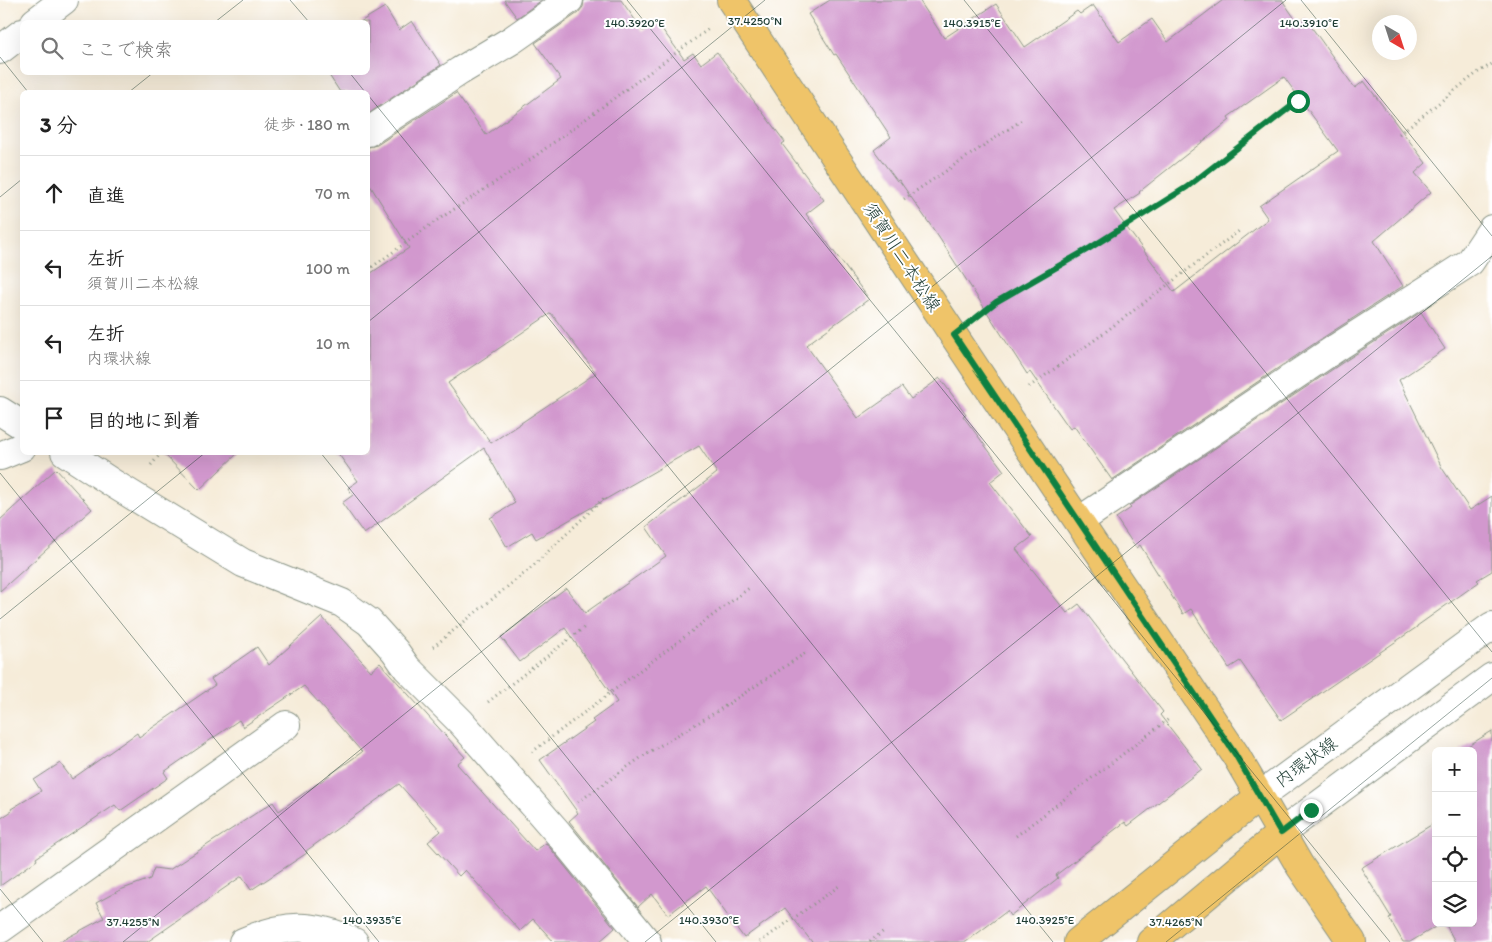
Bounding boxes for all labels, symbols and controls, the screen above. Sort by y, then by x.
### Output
text: 37.4250°N [728,14,782,28]
north arrow [1372,15,1417,60]
text: 140.3920°E [605,16,665,30]
text: 140.3915°E [943,16,1001,30]
text: 140.3910°E [1279,16,1339,30]
search box [20,20,370,75]
icon: search [38,34,66,62]
text: ここで検索 [78,38,173,61]
route start [1287,90,1310,113]
text: 3 分 [40,112,77,137]
text: 徒歩 · 180 m [264,115,350,134]
icon: ahead [40,179,68,207]
text: 直進 [87,184,125,207]
text: 70 m [315,184,350,203]
street label: 須賀川二本松線 [858,198,946,316]
text: 左折 [87,247,125,270]
icon: left [40,254,68,282]
text: 100 m [306,259,350,278]
text: 須賀川二本松線 [87,274,199,293]
text: 左折 [87,322,125,345]
icon: left [40,329,68,357]
text: 10 m [316,334,350,353]
text: 内環状線 [87,349,151,368]
icon: arrive [40,404,68,432]
text: 目的地に到着 [87,409,201,432]
street label: 内環状線 [1270,732,1342,792]
map controls [1432,747,1477,927]
button: + [1432,747,1477,792]
button: − [1432,792,1477,837]
route end [1300,799,1323,822]
button: locate [1432,837,1477,882]
button: layers [1432,882,1477,927]
text: 140.3935°E [343,913,402,927]
text: 140.3930°E [679,913,739,927]
text: 140.3925°E [1016,913,1075,927]
text: 37.4255°N [106,915,160,929]
text: 37.4265°N [1149,915,1203,929]

